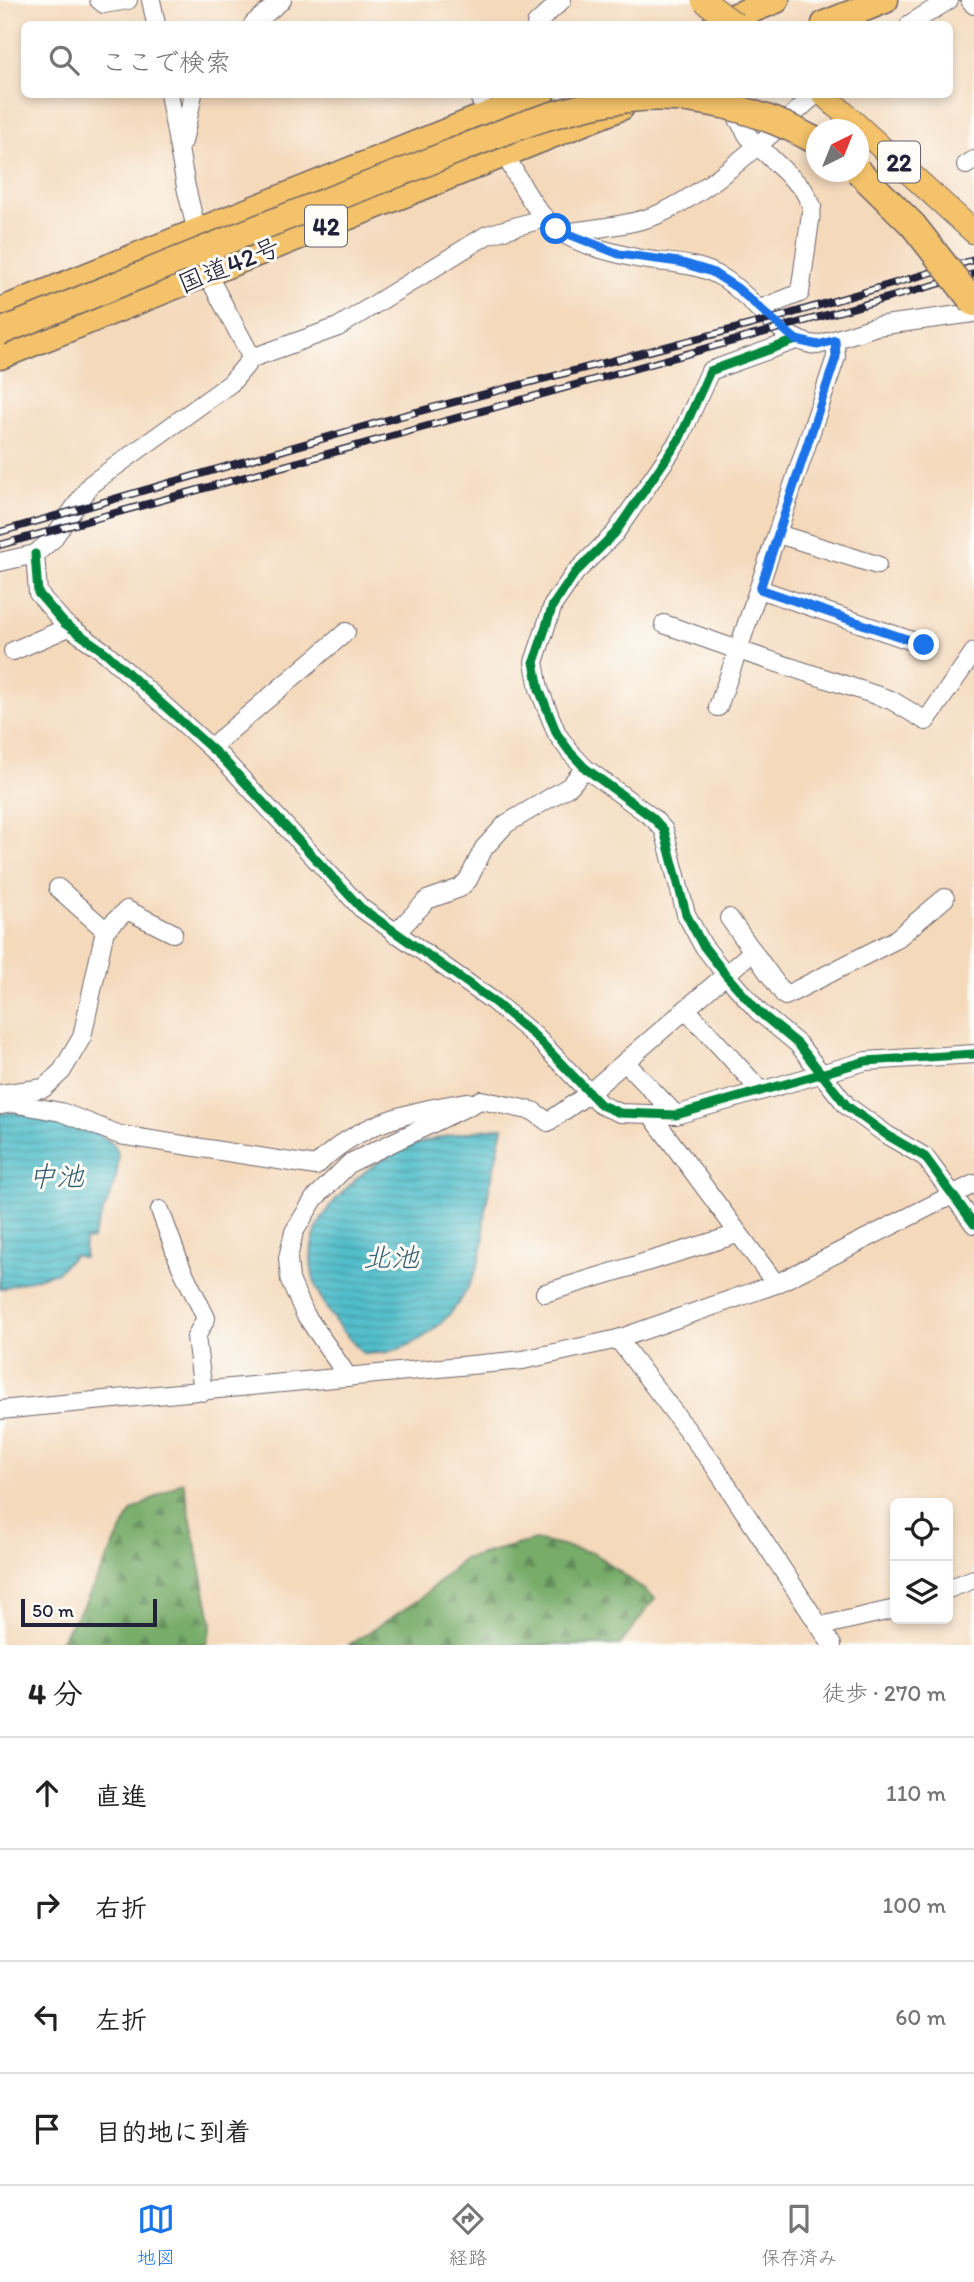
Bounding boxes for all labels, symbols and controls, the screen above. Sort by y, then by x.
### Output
search box [21,21,953,98]
icon: search [45,41,83,79]
text: ここで検索 [101,46,231,78]
north arrow [806,119,869,182]
road number: 22 [878,142,920,182]
road number: 42 [305,206,347,246]
route start [540,213,571,244]
street label: 国道42号 [173,230,285,300]
route end [908,629,939,660]
water label: 中池 [28,1159,85,1193]
water label: 北池 [363,1240,420,1274]
map controls [890,1498,953,1624]
button: locate [890,1498,953,1561]
button: layers [890,1561,953,1624]
scale bar [21,1596,158,1628]
text: 50 m [32,1599,74,1622]
text: 4 分 [28,1675,83,1712]
text: 徒歩 · 270 m [822,1679,946,1707]
icon: ahead [28,1774,66,1812]
text: 110 m [886,1779,946,1807]
text: 直進 [95,1780,147,1812]
icon: right [28,1886,66,1924]
text: 100 m [882,1891,946,1919]
text: 右折 [95,1892,147,1924]
icon: left [28,1998,66,2036]
text: 60 m [895,2003,946,2031]
text: 左折 [95,2004,147,2036]
icon: arrive [28,2110,66,2148]
text: 目的地に到着 [95,2116,251,2148]
tab: 地図 [137,2200,175,2269]
tab: 経路 [449,2200,487,2269]
tab: 保存済み [761,2200,837,2269]

